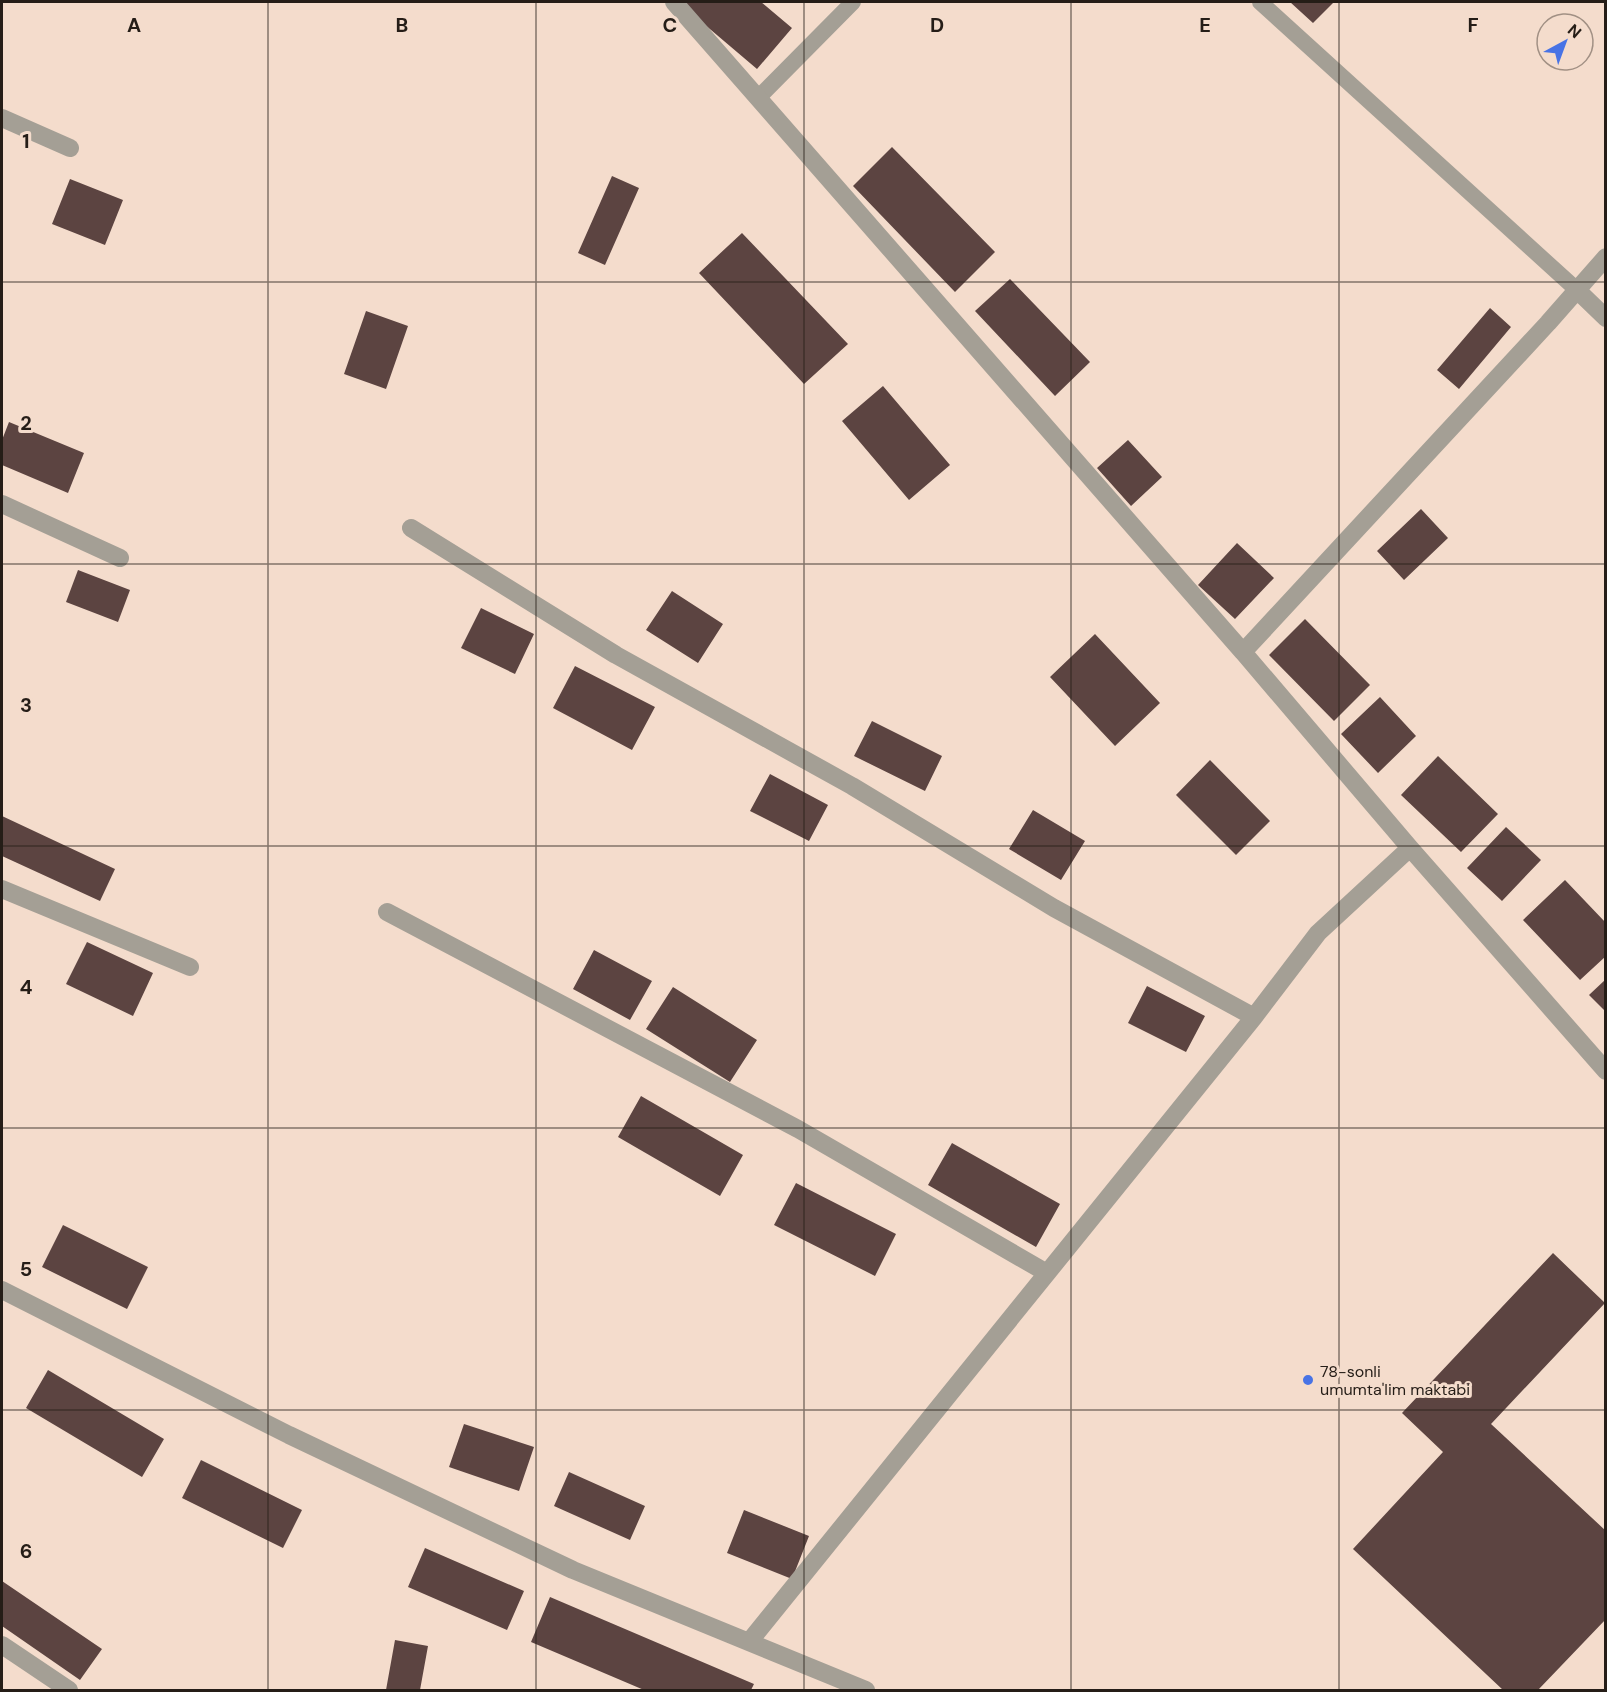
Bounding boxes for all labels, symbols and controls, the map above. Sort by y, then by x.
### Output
text: A [127,12,141,38]
text: B [396,12,408,38]
text: C [663,12,677,38]
text: D [930,12,944,38]
text: E [1199,12,1211,38]
text: F [1467,12,1479,38]
north arrow [1535,12,1595,72]
text: N [1563,19,1586,43]
text: 1 [22,128,30,154]
text: 2 [20,410,32,436]
text: 3 [20,692,32,718]
text: 4 [20,974,33,1000]
text: 5 [20,1256,32,1282]
place label: 78-sonli umumta'lim maktabi [1320,1361,1470,1400]
marker: 78-sonli umumta'lim maktabi [1301,1373,1315,1387]
text: 6 [20,1538,32,1564]

